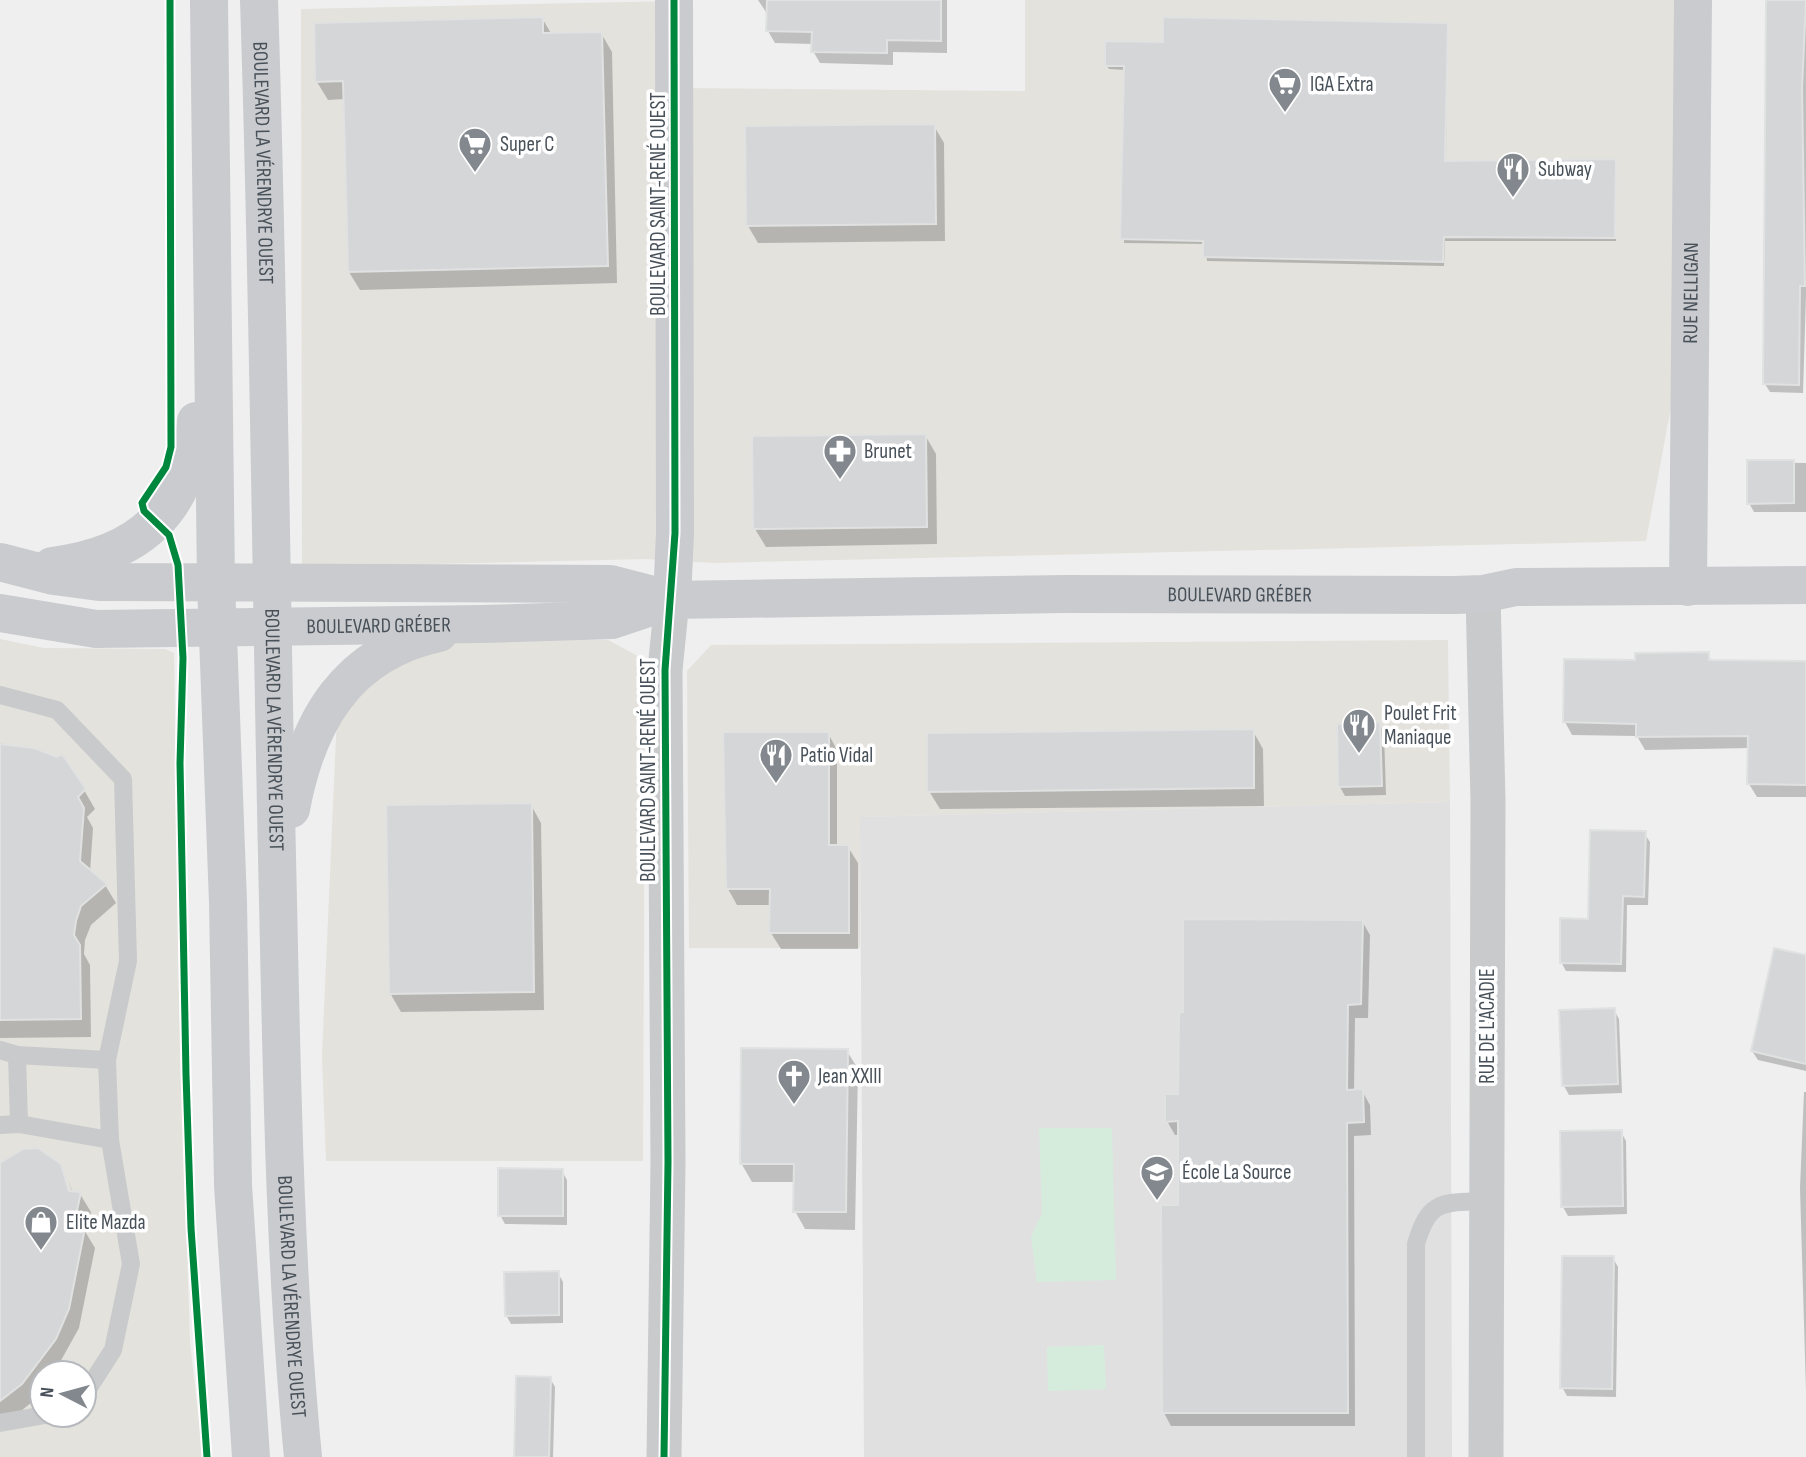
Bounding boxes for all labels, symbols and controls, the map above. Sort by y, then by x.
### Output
street label: BOULEVARD LA VÉRENDRYE OUEST [247,41,278,285]
supermarket icon: IGA Extra [1266,65,1304,114]
place label: IGA Extra [1310,72,1374,97]
street label: BOULEVARD SAINT-RENÉ OUEST [646,92,671,316]
supermarket icon: Super C [456,125,494,174]
place label: Super C [500,132,554,157]
restaurant icon: Subway [1494,150,1532,199]
place label: Subway [1538,157,1592,182]
street label: RUE NELLIGAN [1678,242,1704,344]
pharmacy icon: Brunet [821,432,859,481]
place label: Brunet [864,439,912,464]
street label: BOULEVARD GRÉBER [1167,582,1312,608]
street label: BOULEVARD LA VÉRENDRYE OUEST [259,608,289,852]
street label: BOULEVARD GRÉBER [306,612,451,639]
street label: BOULEVARD SAINT-RENÉ OUEST [636,658,661,882]
place label: Poulet Frit Maniaque [1384,701,1457,750]
restaurant icon: Poulet Frit Maniaque [1340,706,1378,755]
restaurant icon: Patio Vidal [757,736,795,785]
place label: Patio Vidal [800,743,873,768]
street label: RUE DE L'ACADIE [1475,968,1500,1084]
church icon: Jean XXIII [775,1057,813,1106]
place label: Jean XXIII [817,1064,882,1089]
school or university icon: École La Source [1138,1153,1176,1202]
place label: École La Source [1182,1160,1291,1185]
street label: BOULEVARD LA VÉRENDRYE OUEST [272,1175,311,1419]
shop icon: Elite Mazda [22,1203,60,1252]
place label: Elite Mazda [66,1210,146,1235]
north arrow [28,1359,98,1429]
text: N [36,1386,60,1399]

